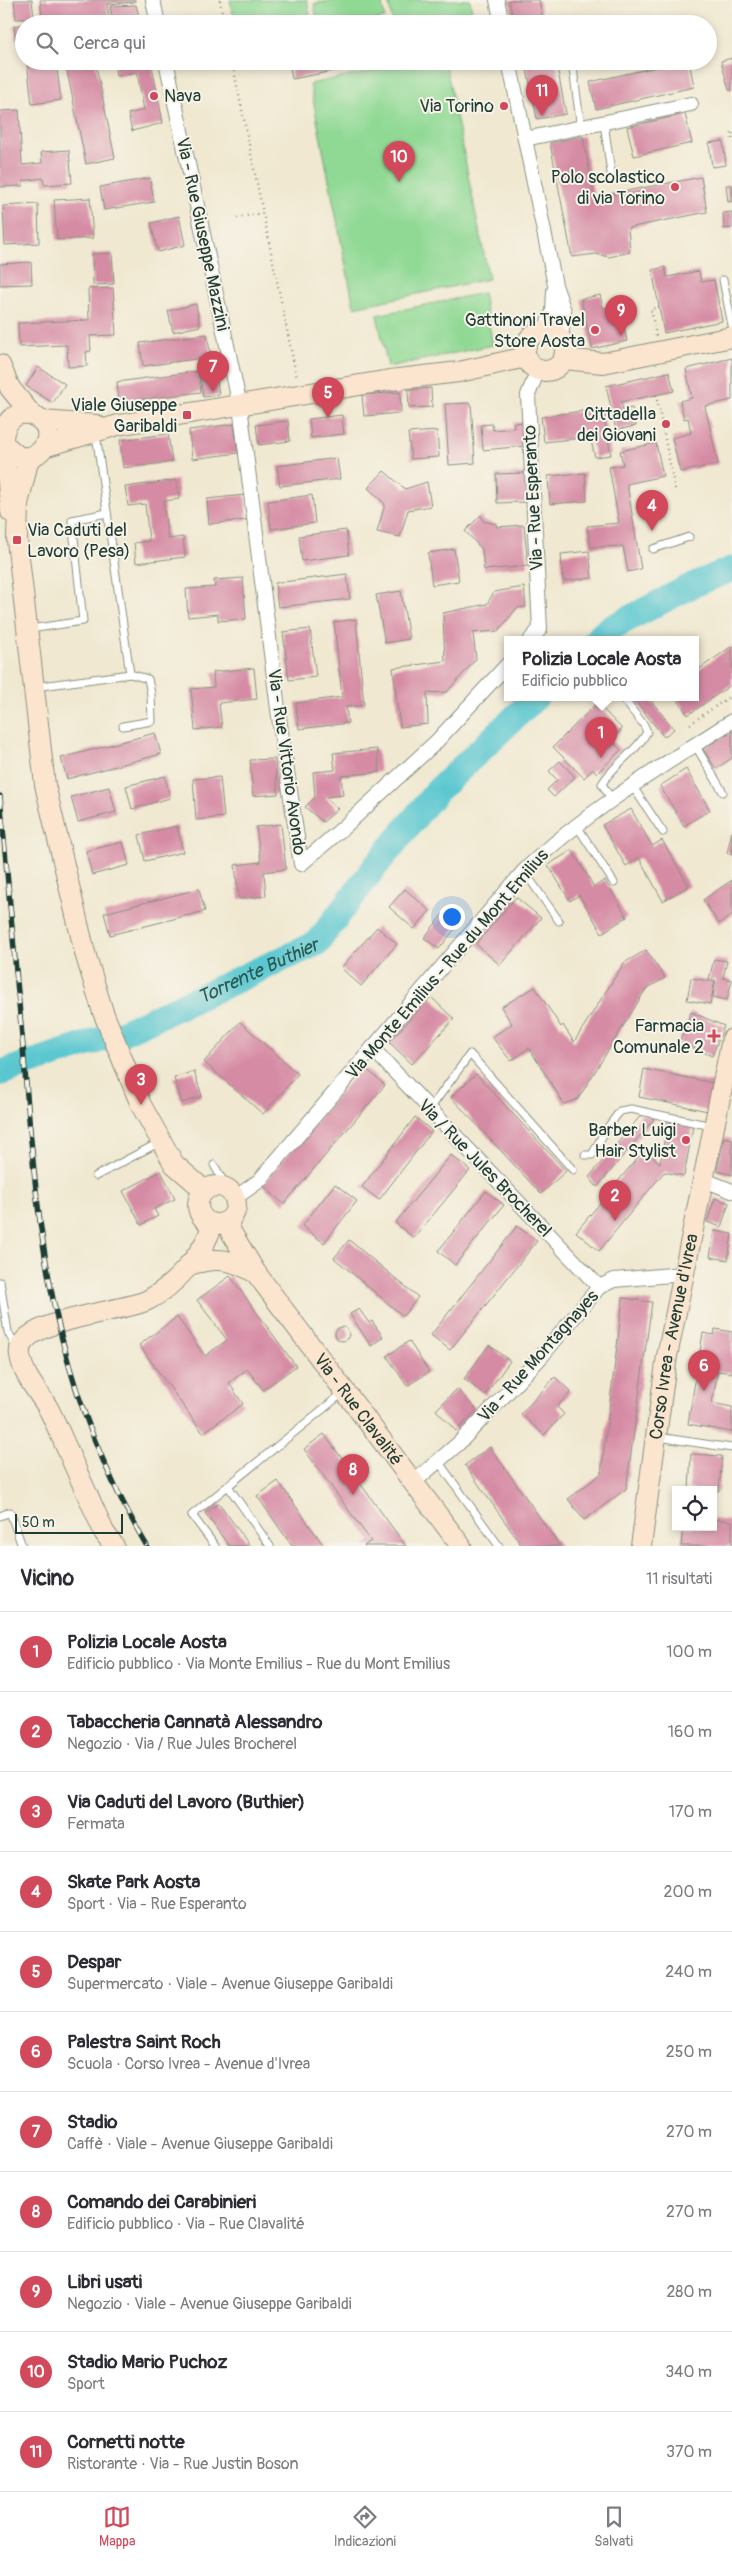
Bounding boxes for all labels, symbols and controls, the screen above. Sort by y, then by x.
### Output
search box [15,15,717,70]
icon: search [33,29,61,57]
text: Cerca qui [73,31,145,55]
pin: 11 [526,75,558,116]
place label: Nava [164,85,201,108]
marker: Nava [148,90,160,102]
place label: Via Torino [419,95,494,118]
marker: Via Torino [498,100,510,112]
street label: Via - Rue Giuseppe Mazzini [171,135,234,333]
pin: 10 [383,141,415,182]
place label: Polo scolastico di via Torino [551,166,665,210]
marker: Polo scolastico di via Torino [669,181,681,193]
pin: 9 [605,295,637,336]
place label: Gattinoni Travel Store Aosta [465,309,585,353]
marker: Gattinoni Travel Store Aosta [589,324,601,336]
pin: 7 [197,351,229,392]
pin: 5 [312,377,344,418]
place label: Viale Giuseppe Garibaldi [71,394,177,438]
place label: Cittadella dei Giovani [577,403,656,447]
marker: Viale Giuseppe Garibaldi [181,409,193,421]
marker: Cittadella dei Giovani [660,418,672,430]
street label: Via - Rue Esperanto [518,424,549,572]
pin: 4 [636,490,668,531]
place label: Via Caduti del Lavoro (Pesa) [27,519,130,563]
marker: Via Caduti del Lavoro (Pesa) [11,534,23,546]
popup [504,636,699,701]
text: Polizia Locale Aosta [522,647,681,671]
street label: Via - Rue Vittorio Avondo [262,667,311,857]
text: Edificio pubblico [522,671,628,691]
pin: 1 [585,717,617,758]
street label: Via Monte Emilius - Rue du Mont Emilius [341,844,554,1084]
your location [439,904,465,930]
water label: Torrente Buthier [194,932,325,1009]
place label: Farmacia Comunale 2 [613,1015,704,1059]
marker: Farmacia Comunale 2 [708,1030,720,1042]
pin: 3 [125,1064,157,1105]
street label: Via / Rue Jules Brocherel [413,1094,557,1242]
place label: Barber Luigi Hair Stylist [588,1119,677,1163]
marker: Barber Luigi Hair Stylist [680,1134,692,1146]
pin: 2 [599,1180,631,1221]
street label: Corso Ivrea - Avenue d'Ivrea [645,1232,704,1441]
street label: Via - Rue Montagnayes [473,1285,604,1427]
street label: Via - Rue Clavalité [308,1349,408,1470]
pin: 6 [688,1350,720,1391]
pin: 8 [337,1454,369,1495]
map controls [672,1486,717,1531]
button: locate [672,1486,717,1531]
scale bar [15,1511,122,1534]
text: 50 m [22,1514,55,1531]
text: Vicino [20,1565,74,1592]
text: 11 risultati [646,1569,712,1589]
text: Polizia Locale Aosta [67,1630,227,1654]
text: 1 [33,1642,39,1662]
text: 100 m [666,1642,712,1662]
text: Edificio pubblico · Via Monte Emilius - Rue du Mont Emilius [67,1654,450,1674]
text: Tabaccheria Cannatà Alessandro [67,1710,322,1734]
text: 2 [32,1722,40,1742]
text: 160 m [668,1722,712,1742]
text: Negozio · Via / Rue Jules Brocherel [67,1734,297,1754]
text: Via Caduti del Lavoro (Buthier) [67,1790,305,1814]
text: 3 [32,1802,40,1822]
text: 170 m [669,1802,712,1822]
text: Fermata [67,1814,125,1834]
text: Skate Park Aosta [67,1870,200,1894]
text: 4 [31,1882,41,1902]
text: 200 m [664,1882,712,1902]
text: Sport · Via - Rue Esperanto [67,1894,247,1914]
text: Despar [67,1950,121,1974]
text: 5 [32,1962,40,1982]
text: 240 m [665,1962,712,1982]
text: Supermercato · Viale - Avenue Giuseppe Garibaldi [67,1974,393,1994]
text: Palestra Saint Roch [67,2030,221,2054]
text: 6 [31,2042,41,2062]
text: 250 m [666,2042,712,2062]
text: Scuola · Corso Ivrea - Avenue d'Ivrea [67,2054,310,2074]
text: Stadio [67,2110,117,2134]
text: 7 [32,2122,40,2142]
text: 270 m [666,2122,712,2142]
text: Caffè · Viale - Avenue Giuseppe Garibaldi [67,2134,333,2154]
text: Comando dei Carabinieri [67,2190,256,2214]
text: 8 [32,2202,40,2222]
text: 270 m [666,2202,712,2222]
text: Edificio pubblico · Via - Rue Clavalité [67,2214,305,2234]
text: Libri usati [67,2270,142,2294]
text: 9 [32,2282,40,2302]
text: 280 m [666,2282,712,2302]
text: Negozio · Viale - Avenue Giuseppe Garibaldi [67,2294,352,2314]
text: Stadio Mario Puchoz [67,2350,227,2374]
text: 10 [27,2362,45,2382]
text: 340 m [665,2362,712,2382]
text: Sport [67,2374,105,2394]
text: Cornetti notte [67,2430,185,2454]
text: 11 [30,2442,42,2462]
text: 370 m [666,2442,712,2462]
text: Ristorante · Via - Rue Justin Boson [67,2454,298,2474]
tab: Mappa [99,2503,135,2550]
tab: Indicazioni [334,2503,396,2550]
tab: Salvati [594,2503,633,2550]

